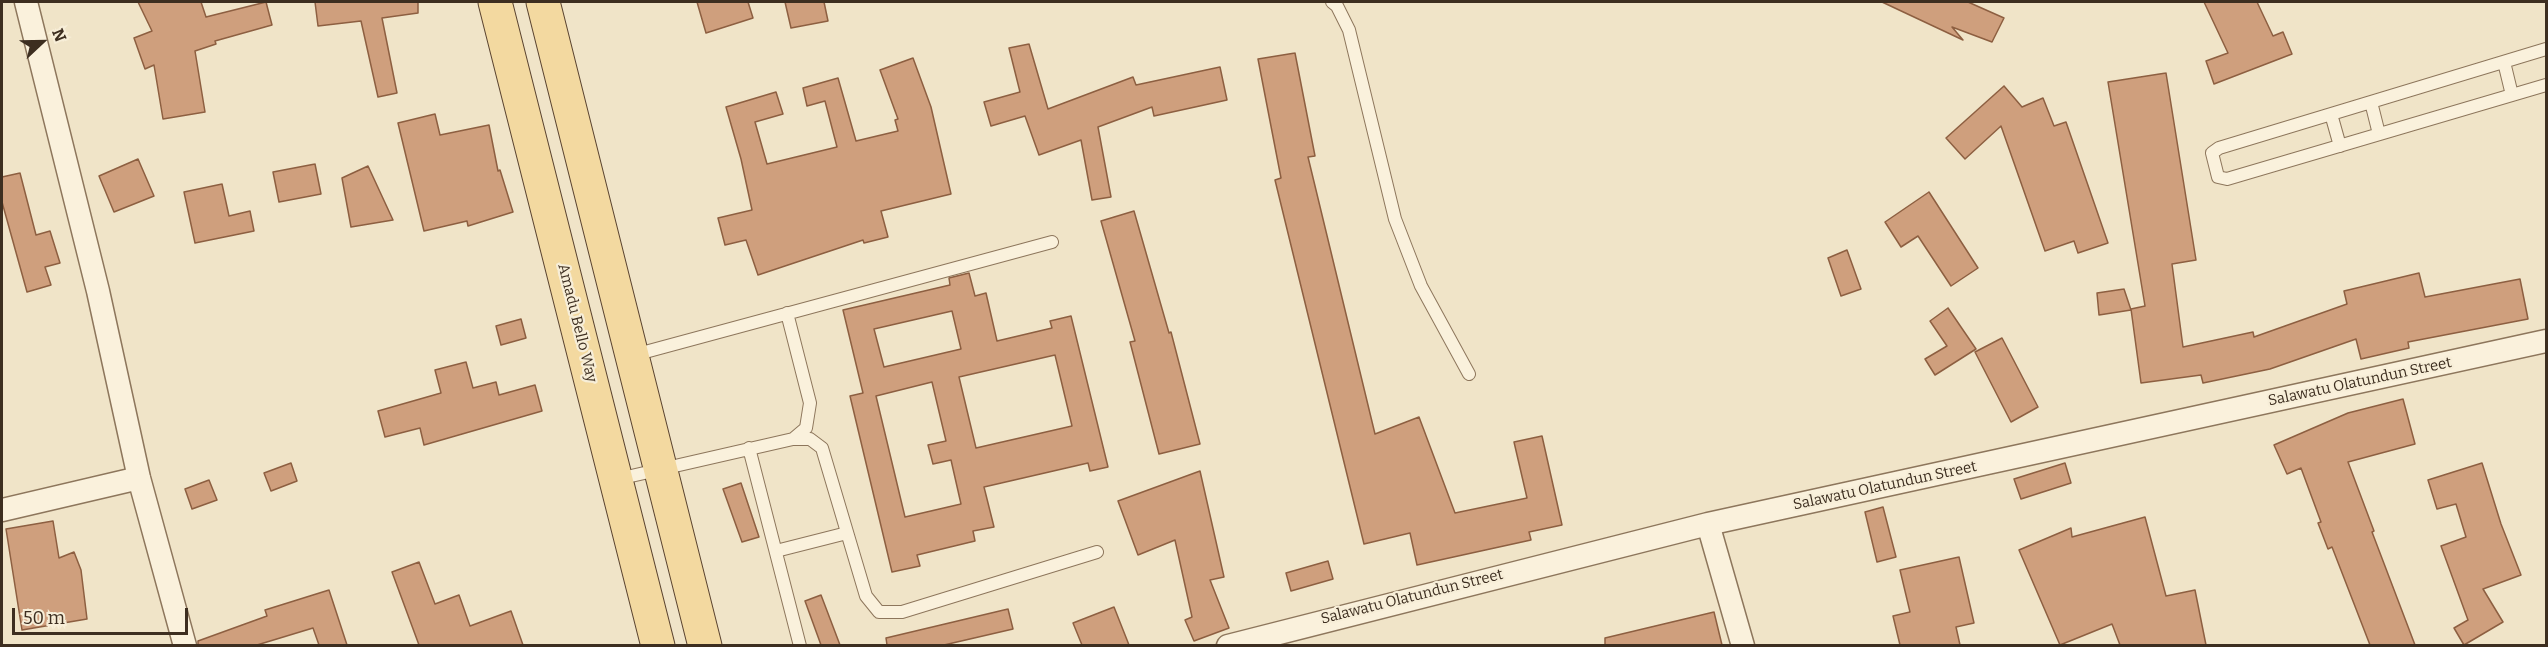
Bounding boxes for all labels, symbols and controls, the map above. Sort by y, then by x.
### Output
north arrow [12,12,72,72]
text: N [48,26,70,44]
street label: Amadu Bello Way [554,262,600,384]
street label: Salawatu Olatundun Street [2267,354,2453,410]
street label: Salawatu Olatundun Street [1792,458,1978,514]
street label: Salawatu Olatundun Street [1319,566,1505,628]
scale bar [15,596,190,634]
text: 50 m [23,607,65,629]

